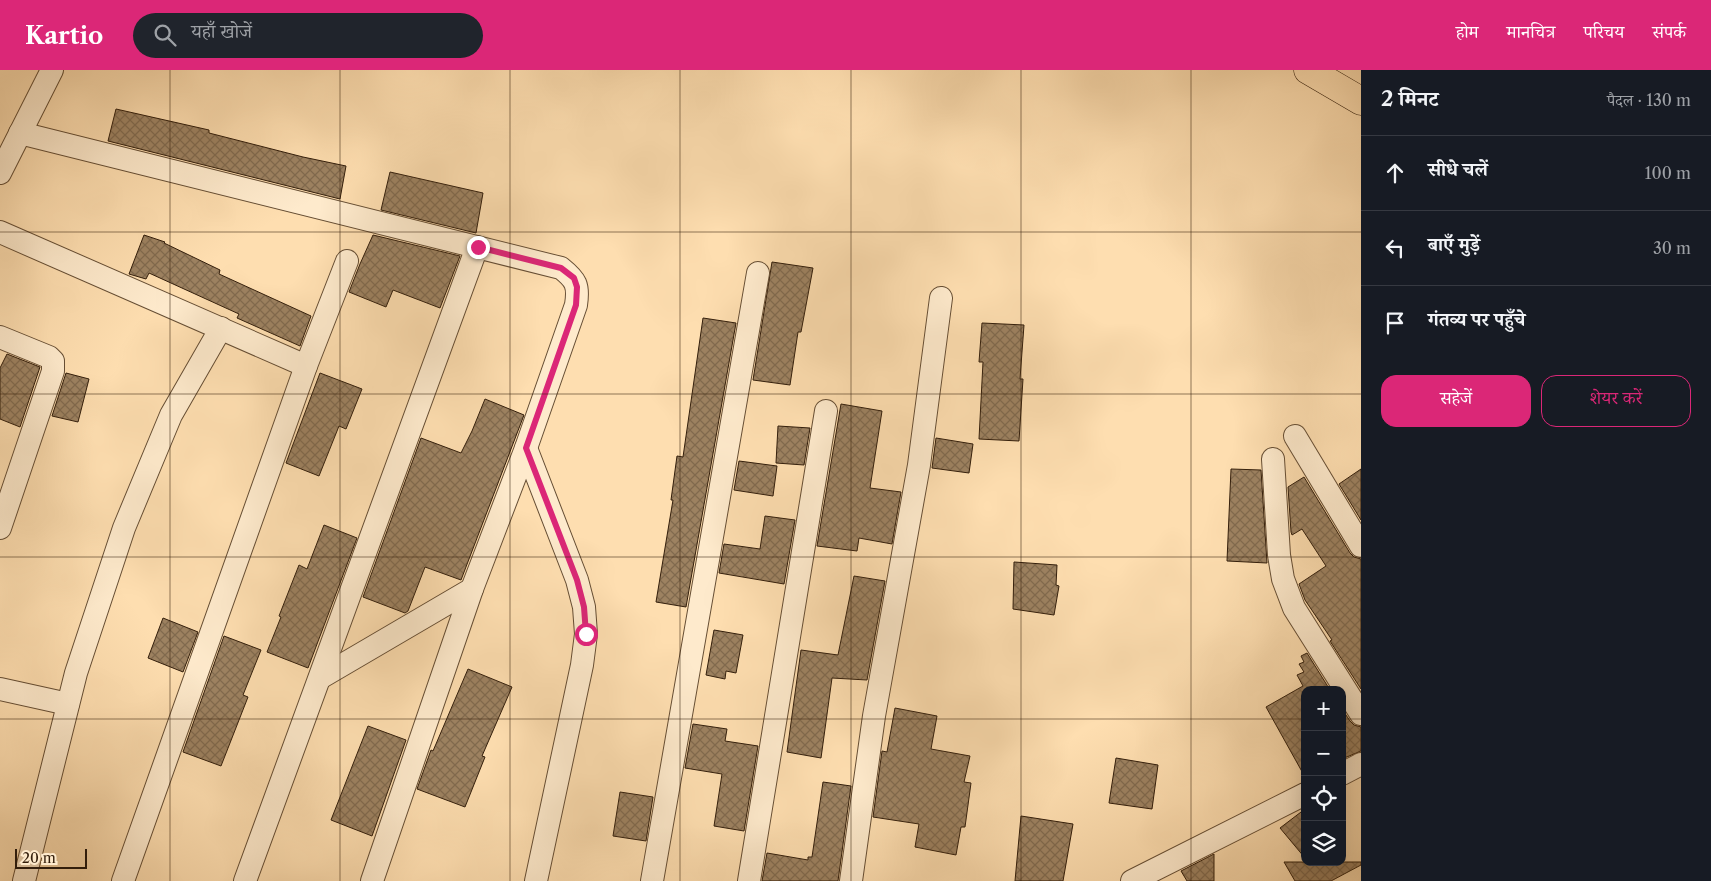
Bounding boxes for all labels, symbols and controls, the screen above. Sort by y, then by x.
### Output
search box [133,13,483,58]
text: यहाँ खोजें [191,20,252,43]
text: Kartio [25,21,103,50]
icon: search [151,21,179,49]
text: होम [1456,21,1479,43]
text: मानचित्र [1507,21,1555,43]
text: परिचय [1583,21,1624,43]
text: संपर्क [1652,21,1686,43]
text: 2 मिनट [1381,86,1438,111]
text: पैदल · 130 m [1607,90,1691,110]
text: सीधे चलें [1428,158,1488,181]
icon: ahead [1381,159,1409,187]
text: 100 m [1645,163,1691,183]
text: बाएँ मुड़ें [1428,233,1480,256]
icon: left [1381,234,1409,262]
route end [467,236,490,259]
text: 30 m [1653,238,1691,258]
text: गंतव्य पर पहुँचे [1428,308,1525,331]
icon: arrive [1381,309,1409,337]
button: सहेजें [1381,375,1531,427]
button: शेयर करें [1541,375,1691,427]
route start [575,623,598,646]
map controls [1301,686,1346,866]
button: + [1301,686,1346,731]
button: − [1301,731,1346,776]
button: locate [1301,776,1346,821]
button: layers [1301,821,1346,866]
scale bar [15,846,88,869]
text: 20 m [22,849,56,867]

